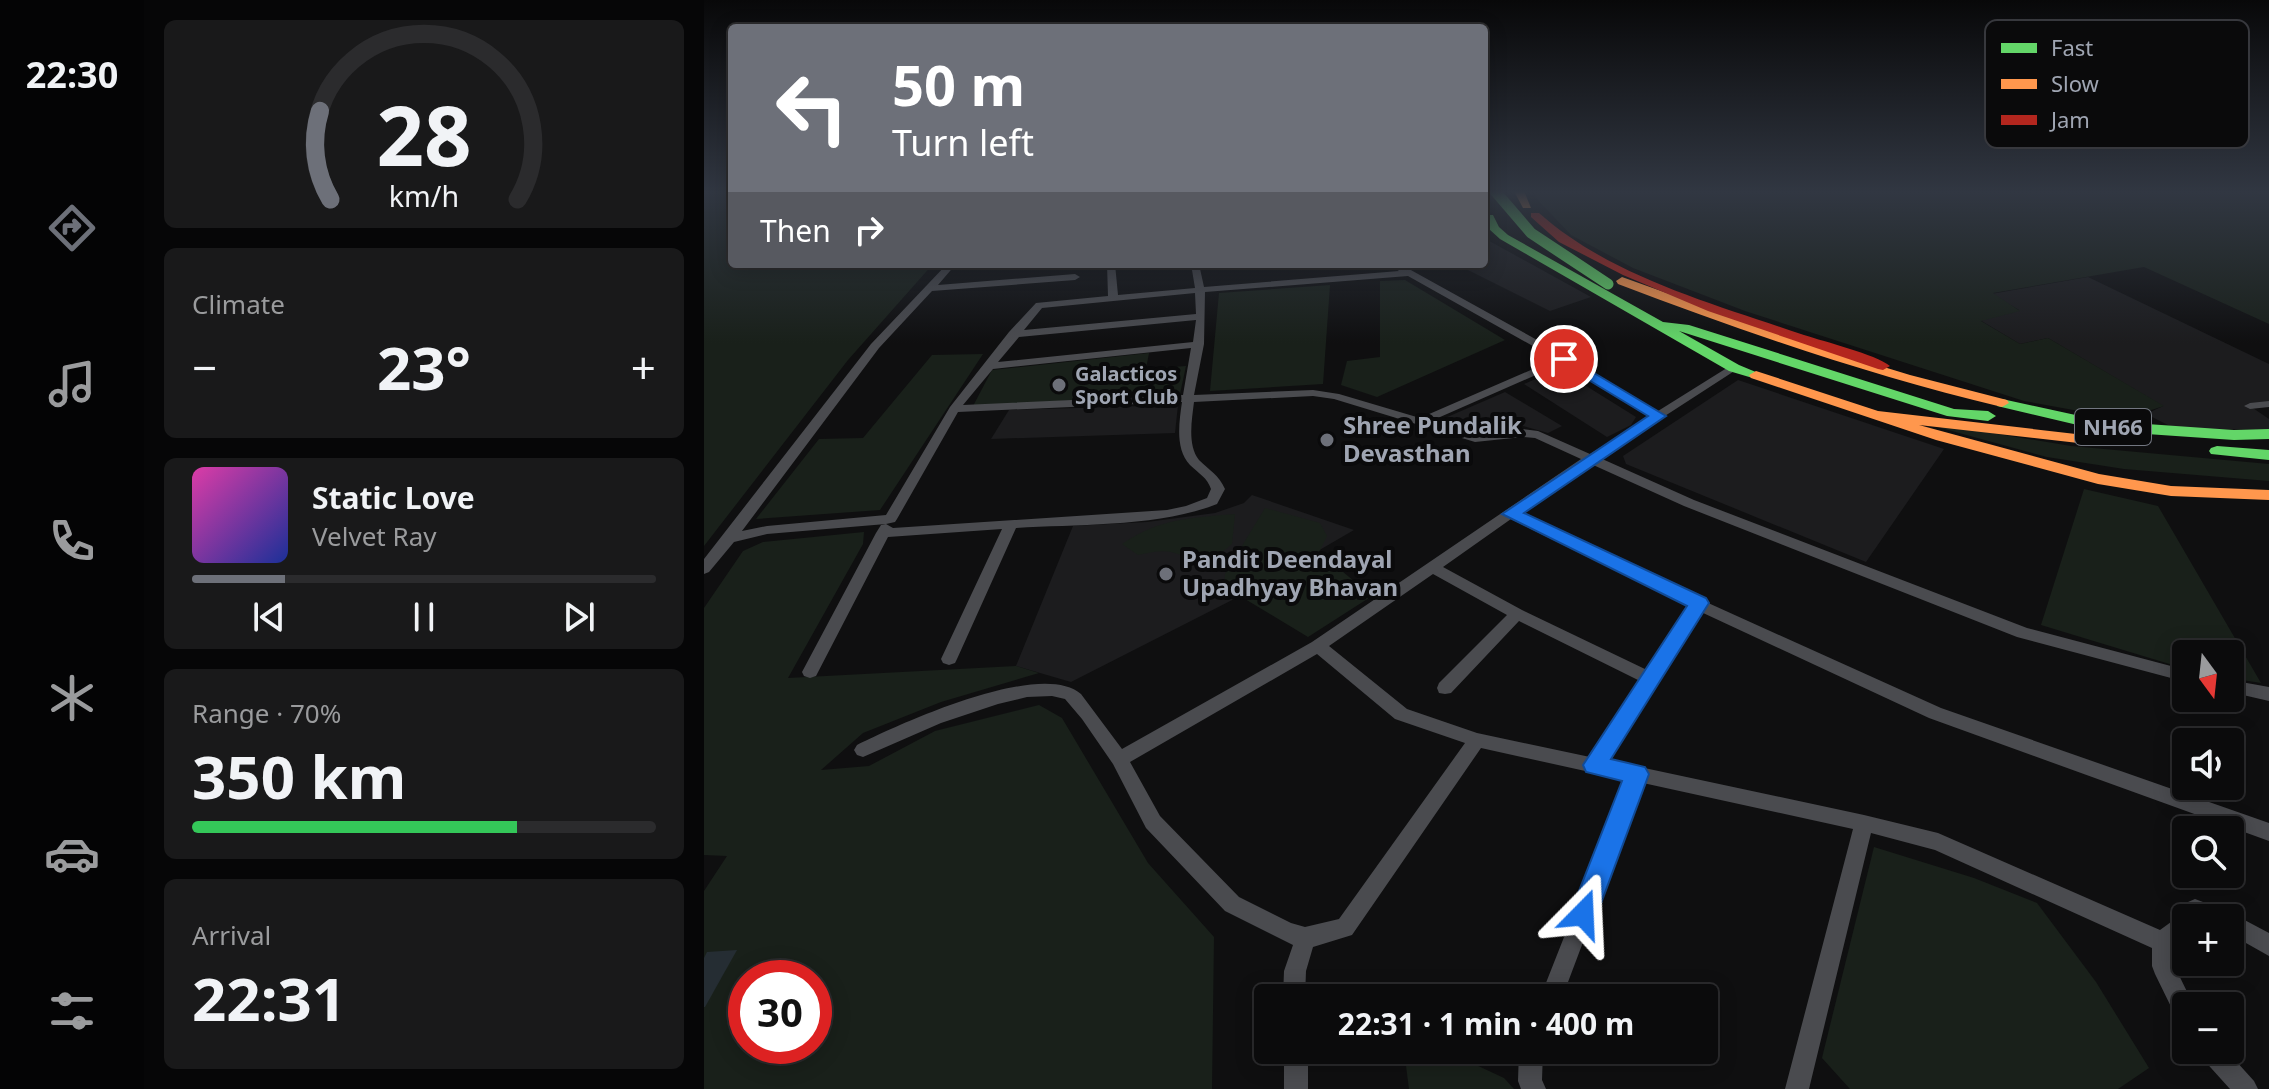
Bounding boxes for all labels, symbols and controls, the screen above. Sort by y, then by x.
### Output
legend [1985,20,2249,148]
text: Fast [2051,32,2093,62]
text: 50 m [892,46,1025,122]
text: 22:30 [26,50,118,99]
icon: left [760,56,864,160]
text: Slow [2051,68,2100,98]
text: 28 [376,77,472,190]
text: Jam [2049,104,2090,134]
text: Turn left [892,118,1034,167]
text: km/h [389,176,459,215]
icon: directions [44,200,100,256]
icon: right [847,208,891,252]
text: Then [760,210,831,251]
text: Climate [192,286,285,322]
pin [1530,325,1598,393]
text: 23° [377,326,471,408]
text: − [192,337,217,397]
text: + [631,337,656,397]
icon: arrive [1542,337,1586,381]
icon: music [44,356,100,412]
place label: Galacticos Sport Club [1075,360,1178,410]
marker: Galacticos Sport Club [1050,376,1068,394]
place label: Shree Pundalik Devasthan [1343,408,1522,469]
road number: NH66 [2075,409,2151,445]
marker: Shree Pundalik Devasthan [1318,431,1336,449]
text: Static Love [312,477,475,518]
icon: phone [44,513,100,569]
text: Velvet Ray [312,518,437,554]
place label: Pandit Deendayal Upadhyay Bhavan [1182,542,1398,603]
marker: Pandit Deendayal Upadhyay Bhavan [1157,565,1175,583]
icon: previous [247,595,291,639]
icon: pause [402,595,446,639]
icon: next [557,595,601,639]
north arrow [2172,640,2244,712]
map controls [2172,640,2244,1064]
icon: climate [44,670,100,726]
text: Range · 70% [192,695,341,731]
button: sound [2172,728,2244,800]
text: 350 km [192,735,406,817]
button: search [2172,816,2244,888]
icon: car [44,826,100,882]
position arrow [1541,872,1625,956]
button: + [2172,904,2244,976]
text: Arrival [192,917,271,953]
text: 22:31 [192,957,346,1039]
speed limit sign: 30 [728,960,832,1064]
icon: filters [44,983,100,1039]
button: − [2172,992,2244,1064]
text: 22:31 · 1 min · 400 m [1338,1003,1634,1044]

